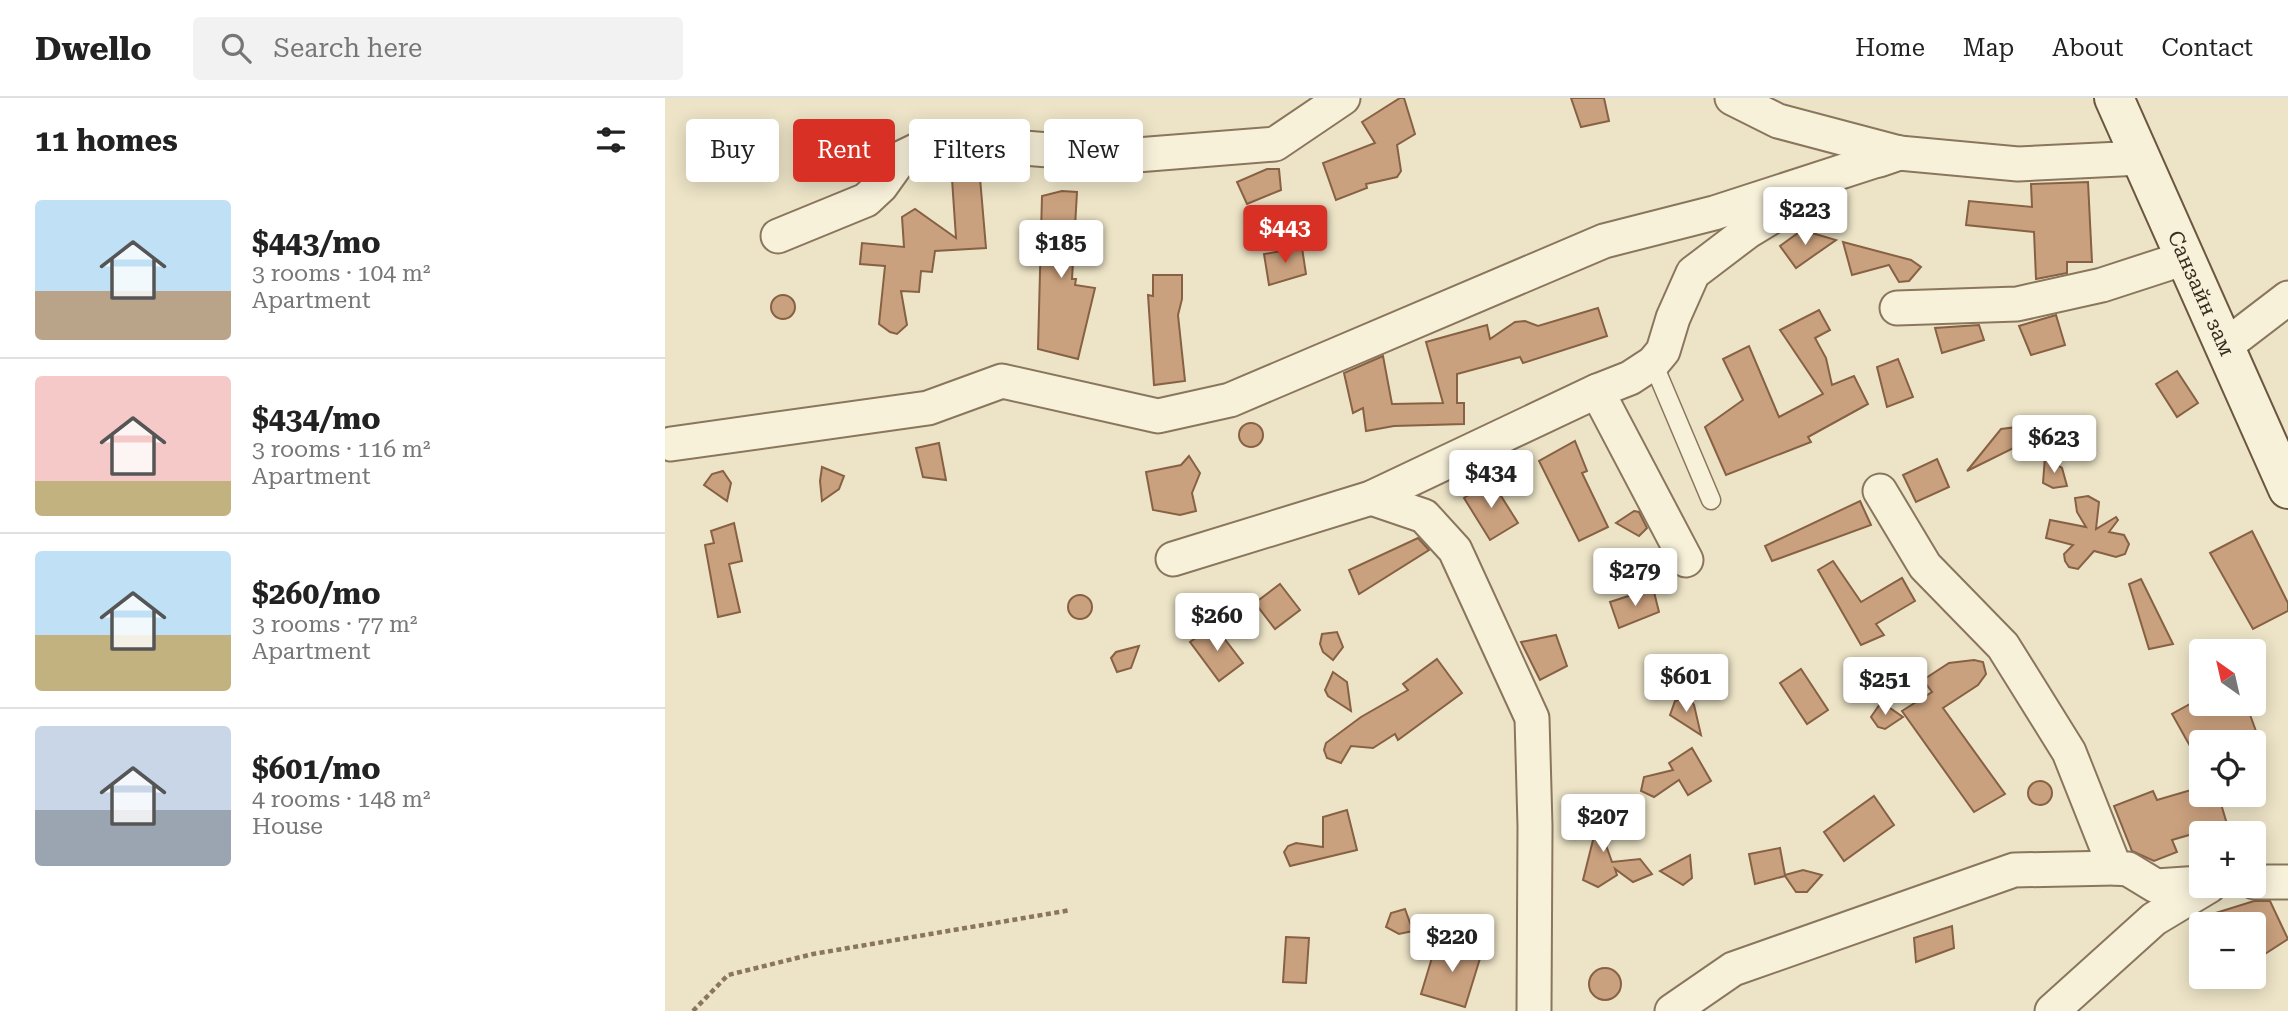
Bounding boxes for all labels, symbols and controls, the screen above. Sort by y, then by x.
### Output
search box [193,17,683,80]
text: Dwello [35,29,151,68]
icon: search [217,29,255,67]
text: Search here [273,33,422,63]
text: Home [1855,34,1925,62]
text: Map [1963,34,2014,62]
text: About [2052,34,2123,62]
text: Contact [2161,34,2253,62]
chip: Buy [686,119,779,182]
chip: Rent [793,119,895,182]
chip: Filters [909,119,1030,182]
chip: New [1044,119,1143,182]
icon: filters [592,121,630,159]
text: 11 homes [35,123,178,158]
pin: $223 [1764,188,1846,247]
text: $223 [1779,196,1831,223]
pin: $443 [1244,206,1326,265]
text: $443 [1259,214,1311,241]
pin: $185 [1020,220,1102,280]
text: $443/mo [252,225,381,260]
street label: Санзайн зам [2163,227,2239,360]
icon: home [91,228,175,312]
text: $185 [1035,229,1087,256]
text: 3 rooms · 104 m² [252,260,430,287]
text: Apartment [252,287,371,314]
text: $434/mo [252,401,381,436]
icon: home [91,404,175,488]
pin: $623 [2013,416,2095,475]
text: $623 [2028,424,2080,451]
text: 3 rooms · 116 m² [252,436,430,463]
pin: $434 [1450,450,1532,510]
text: $434 [1465,459,1517,486]
text: Apartment [252,463,371,490]
pin: $279 [1594,548,1676,608]
text: $279 [1609,557,1661,584]
text: $260/mo [252,576,381,611]
icon: home [91,579,175,663]
pin: $260 [1176,594,1258,653]
text: $260 [1191,602,1243,629]
text: 3 rooms · 77 m² [252,611,418,638]
text: Apartment [252,638,371,665]
north arrow [2189,639,2266,716]
map controls [2189,639,2266,989]
pin: $601 [1645,654,1727,714]
pin: $251 [1844,658,1926,717]
text: $601 [1660,663,1712,690]
text: $251 [1859,666,1911,693]
button: locate [2189,730,2266,807]
text: $601/mo [252,751,381,786]
icon: home [91,754,175,838]
text: 4 rooms · 148 m² [252,786,430,813]
pin: $207 [1562,794,1644,854]
text: $207 [1577,803,1629,830]
text: House [252,813,323,840]
button: + [2189,821,2266,898]
button: − [2189,912,2266,989]
pin: $220 [1411,914,1493,974]
text: $220 [1426,923,1478,950]

